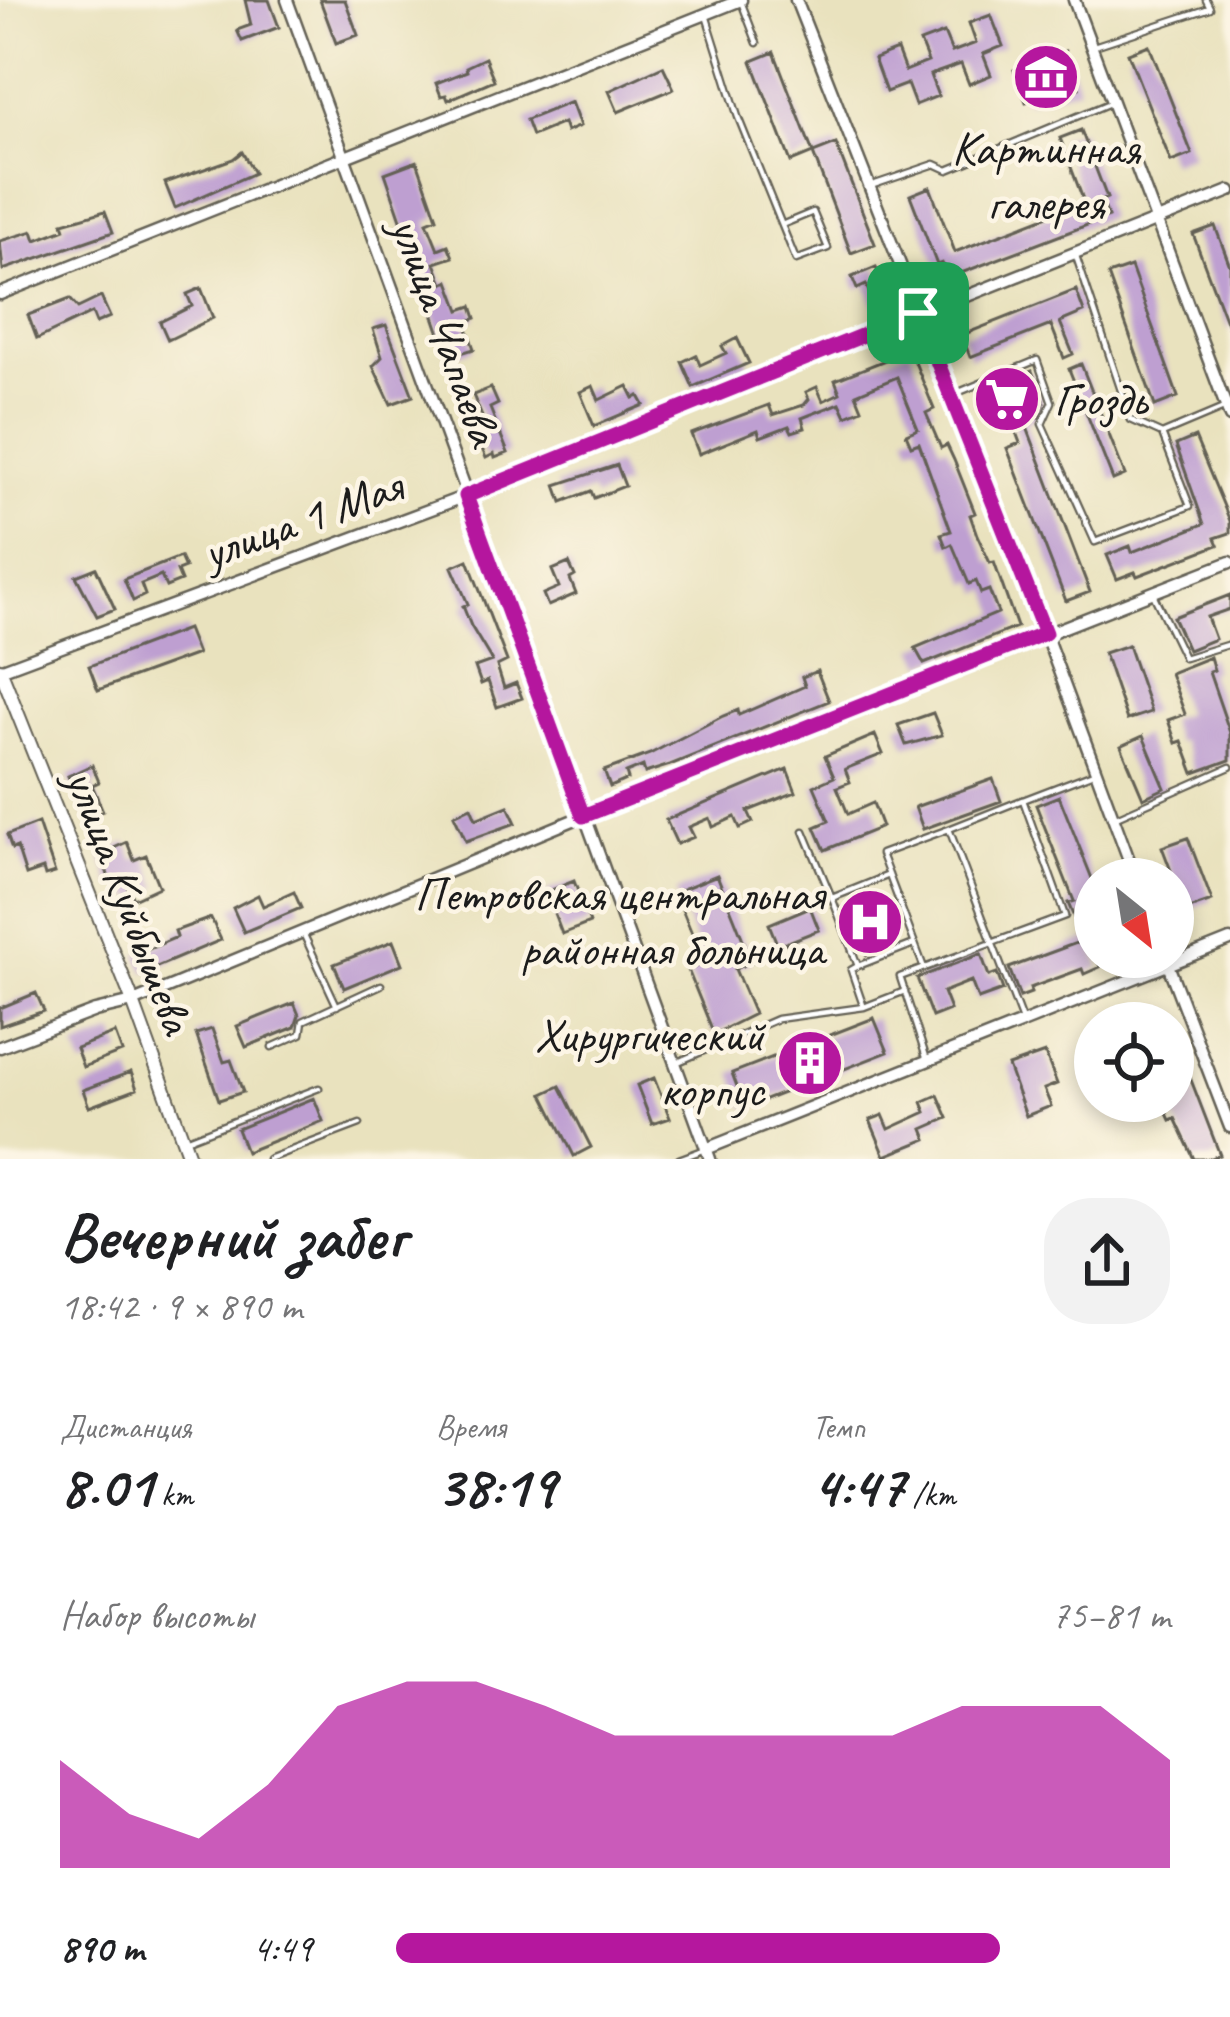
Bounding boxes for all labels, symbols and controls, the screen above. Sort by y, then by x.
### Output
museum icon: Картинная галерея [1011,42,1081,112]
place label: Картинная галерея [952,118,1142,233]
street label: улица Чапаева [376,206,516,456]
pin [867,262,969,364]
icon: arrive [885,280,951,346]
supermarket icon: Гроздь [972,364,1042,434]
place label: Гроздь [1054,369,1150,429]
street label: улица 1 Мая [191,454,413,584]
street label: улица Куйбышева [51,758,209,1044]
north arrow [1074,858,1194,978]
map controls [1074,858,1194,1122]
place label: Петровская центральная районная больница [414,864,828,979]
hospital icon: Петровская центральная районная больница [835,887,905,957]
button: locate [1074,1002,1194,1122]
place label: Хирургический корпус [535,1005,767,1120]
building icon: Хирургический корпус [775,1028,845,1098]
text: Вечерний забег [60,1195,405,1278]
button: share [1044,1198,1170,1324]
text: 18:42 · 9 × 890 m [60,1282,302,1331]
text: Дистанция [60,1406,192,1448]
text: Время [436,1406,506,1448]
text: Темп [812,1406,865,1448]
text: 8.01 [60,1448,153,1524]
text: 38:19 [436,1448,555,1524]
text: 4:47 [812,1448,905,1524]
text: km [153,1474,193,1516]
text: /km [905,1474,956,1516]
text: Набор высоты [60,1591,254,1640]
text: 75–81 m [1051,1591,1170,1640]
text: 890 m [60,1924,144,1973]
text: 4:49 [252,1924,312,1973]

